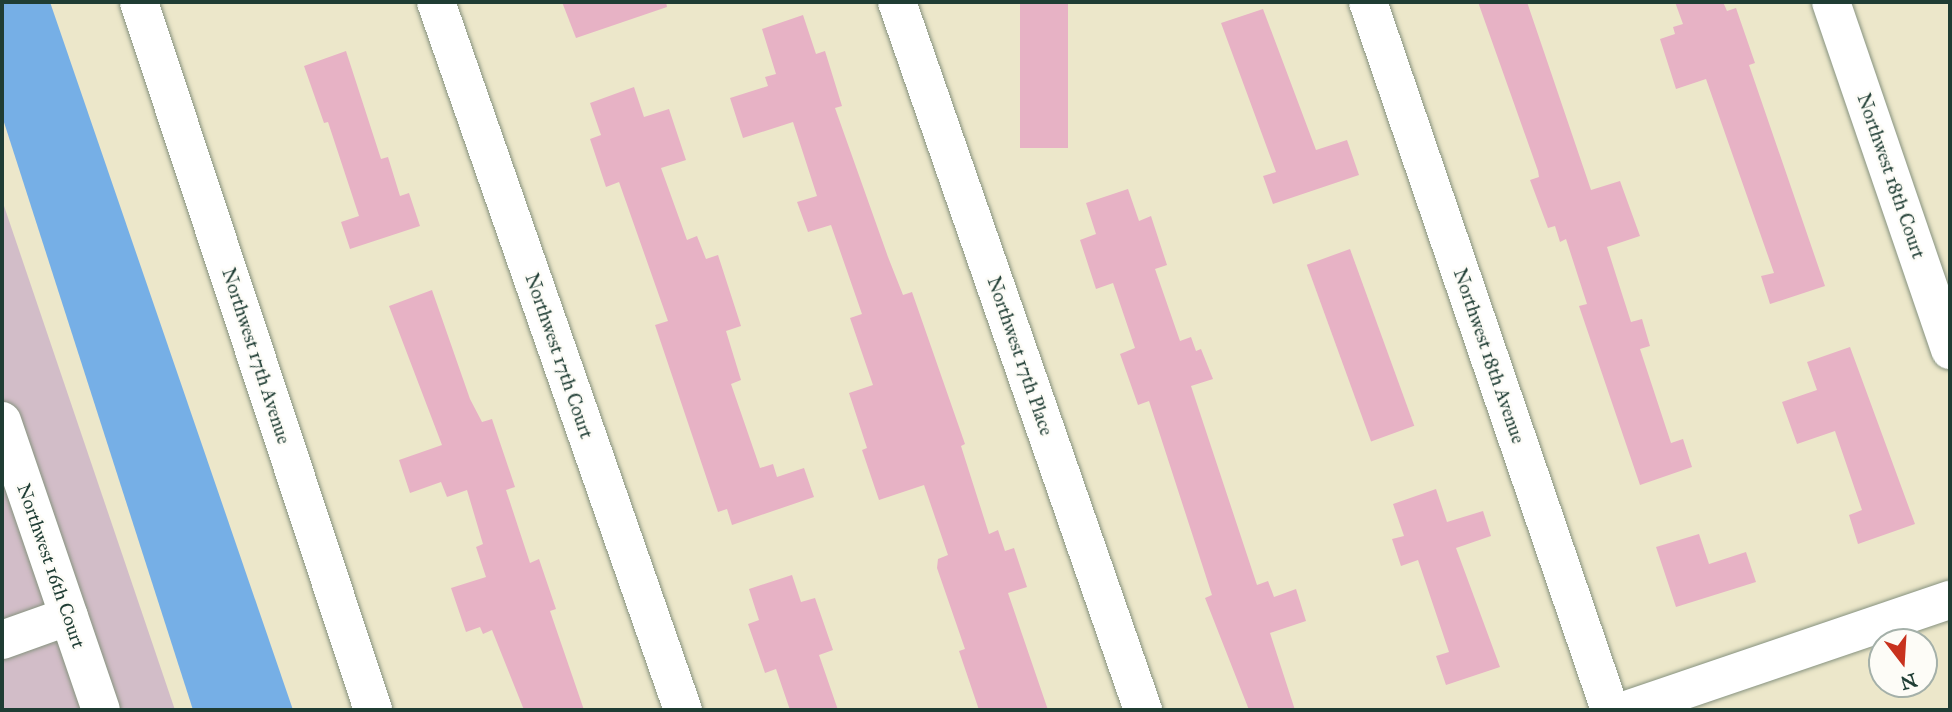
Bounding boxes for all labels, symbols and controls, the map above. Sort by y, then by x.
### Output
street label: Northwest 18th Court [1852,90,1930,262]
street label: Northwest 17th Avenue [217,265,295,447]
street label: Northwest 18th Avenue [1448,265,1530,447]
street label: Northwest 17th Court [520,270,598,442]
street label: Northwest 17th Place [982,274,1058,438]
street label: Northwest 16th Court [12,481,90,651]
north arrow [1868,628,1938,698]
text: N [1898,668,1920,695]

